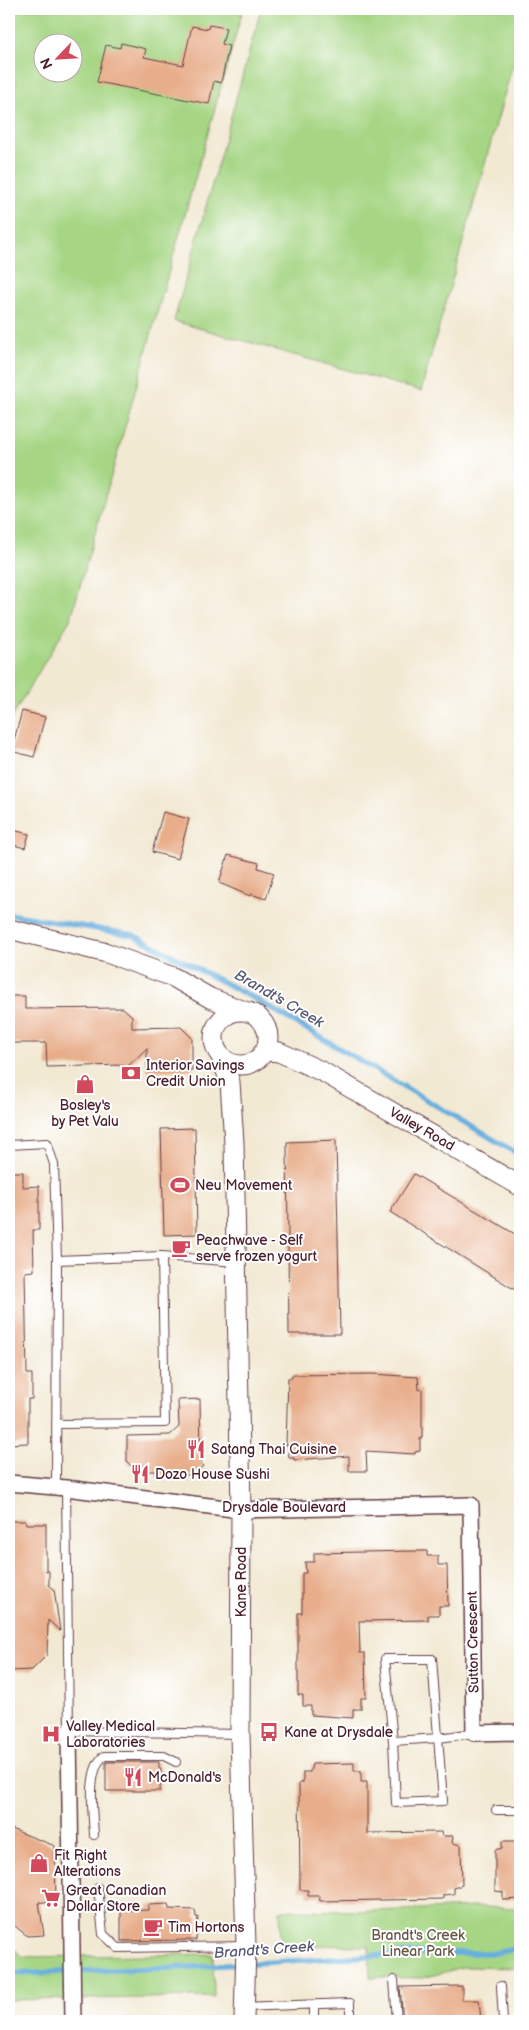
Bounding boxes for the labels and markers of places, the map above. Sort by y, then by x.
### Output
place label: Interior Savings Credit Union [146,1057,245,1090]
bank icon: Interior Savings Credit Union [120,1062,142,1084]
shop icon: Bosley's by Pet Valu [74,1073,96,1095]
place label: Bosley's by Pet Valu [51,1097,119,1130]
sports icon: Neu Movement [169,1174,191,1196]
place label: Neu Movement [195,1177,293,1194]
place label: Peachwave - Self serve frozen yogurt [196,1232,318,1265]
cafe icon: Peachwave - Self serve frozen yogurt [170,1237,192,1259]
restaurant icon: Satang Thai Cuisine [185,1438,207,1460]
place label: Satang Thai Cuisine [211,1441,337,1458]
restaurant icon: Dozo House Sushi [129,1463,151,1485]
place label: Dozo House Sushi [155,1466,270,1483]
place label: Valley Medical Laboratories [66,1718,155,1751]
bus stop icon: Kane at Drysdale [258,1721,280,1743]
hospital icon: Valley Medical Laboratories [40,1723,62,1745]
place label: Kane at Drysdale [284,1724,393,1741]
restaurant icon: McDonald's [122,1766,144,1788]
place label: McDonald's [148,1769,222,1786]
place label: Fit Right Alterations [54,1847,121,1880]
shop icon: Fit Right Alterations [28,1852,50,1874]
place label: Great Canadian Dollar Store [66,1882,166,1915]
supermarket icon: Great Canadian Dollar Store [40,1887,62,1909]
cafe icon: Tim Hortons [142,1916,164,1938]
place label: Tim Hortons [168,1919,245,1936]

